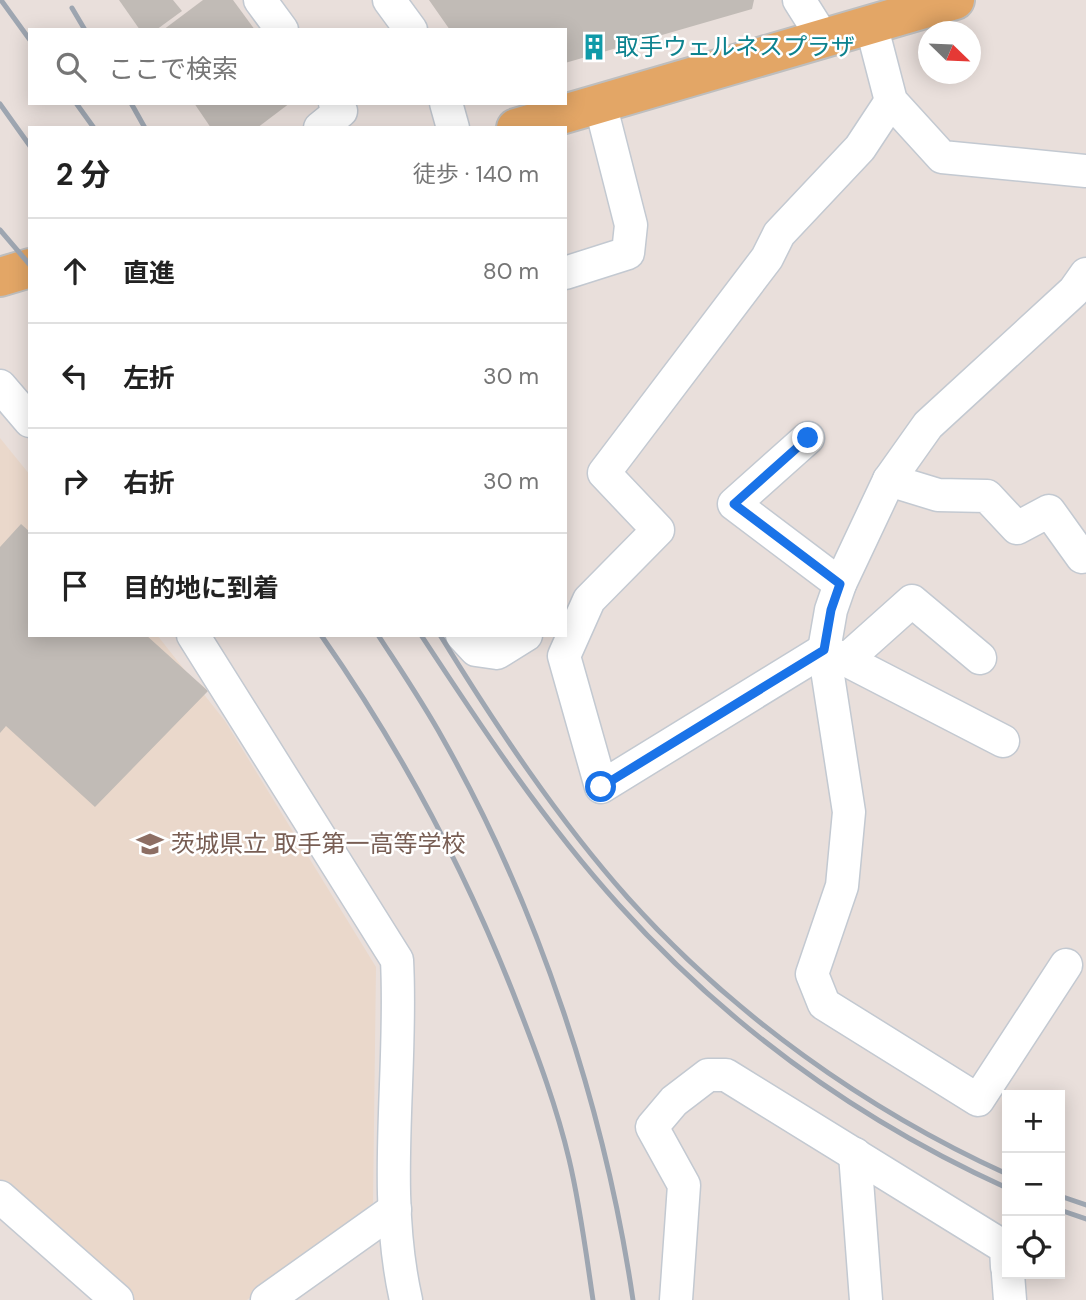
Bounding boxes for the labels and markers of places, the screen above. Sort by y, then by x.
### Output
place label: 取手ウェルネスプラザ [615,31,855,62]
building icon: 取手ウェルネスプラザ [579,32,609,62]
place label: 茨城県立 取手第一高等学校 [171,828,465,859]
school or university icon: 茨城県立 取手第一高等学校 [135,829,165,859]

